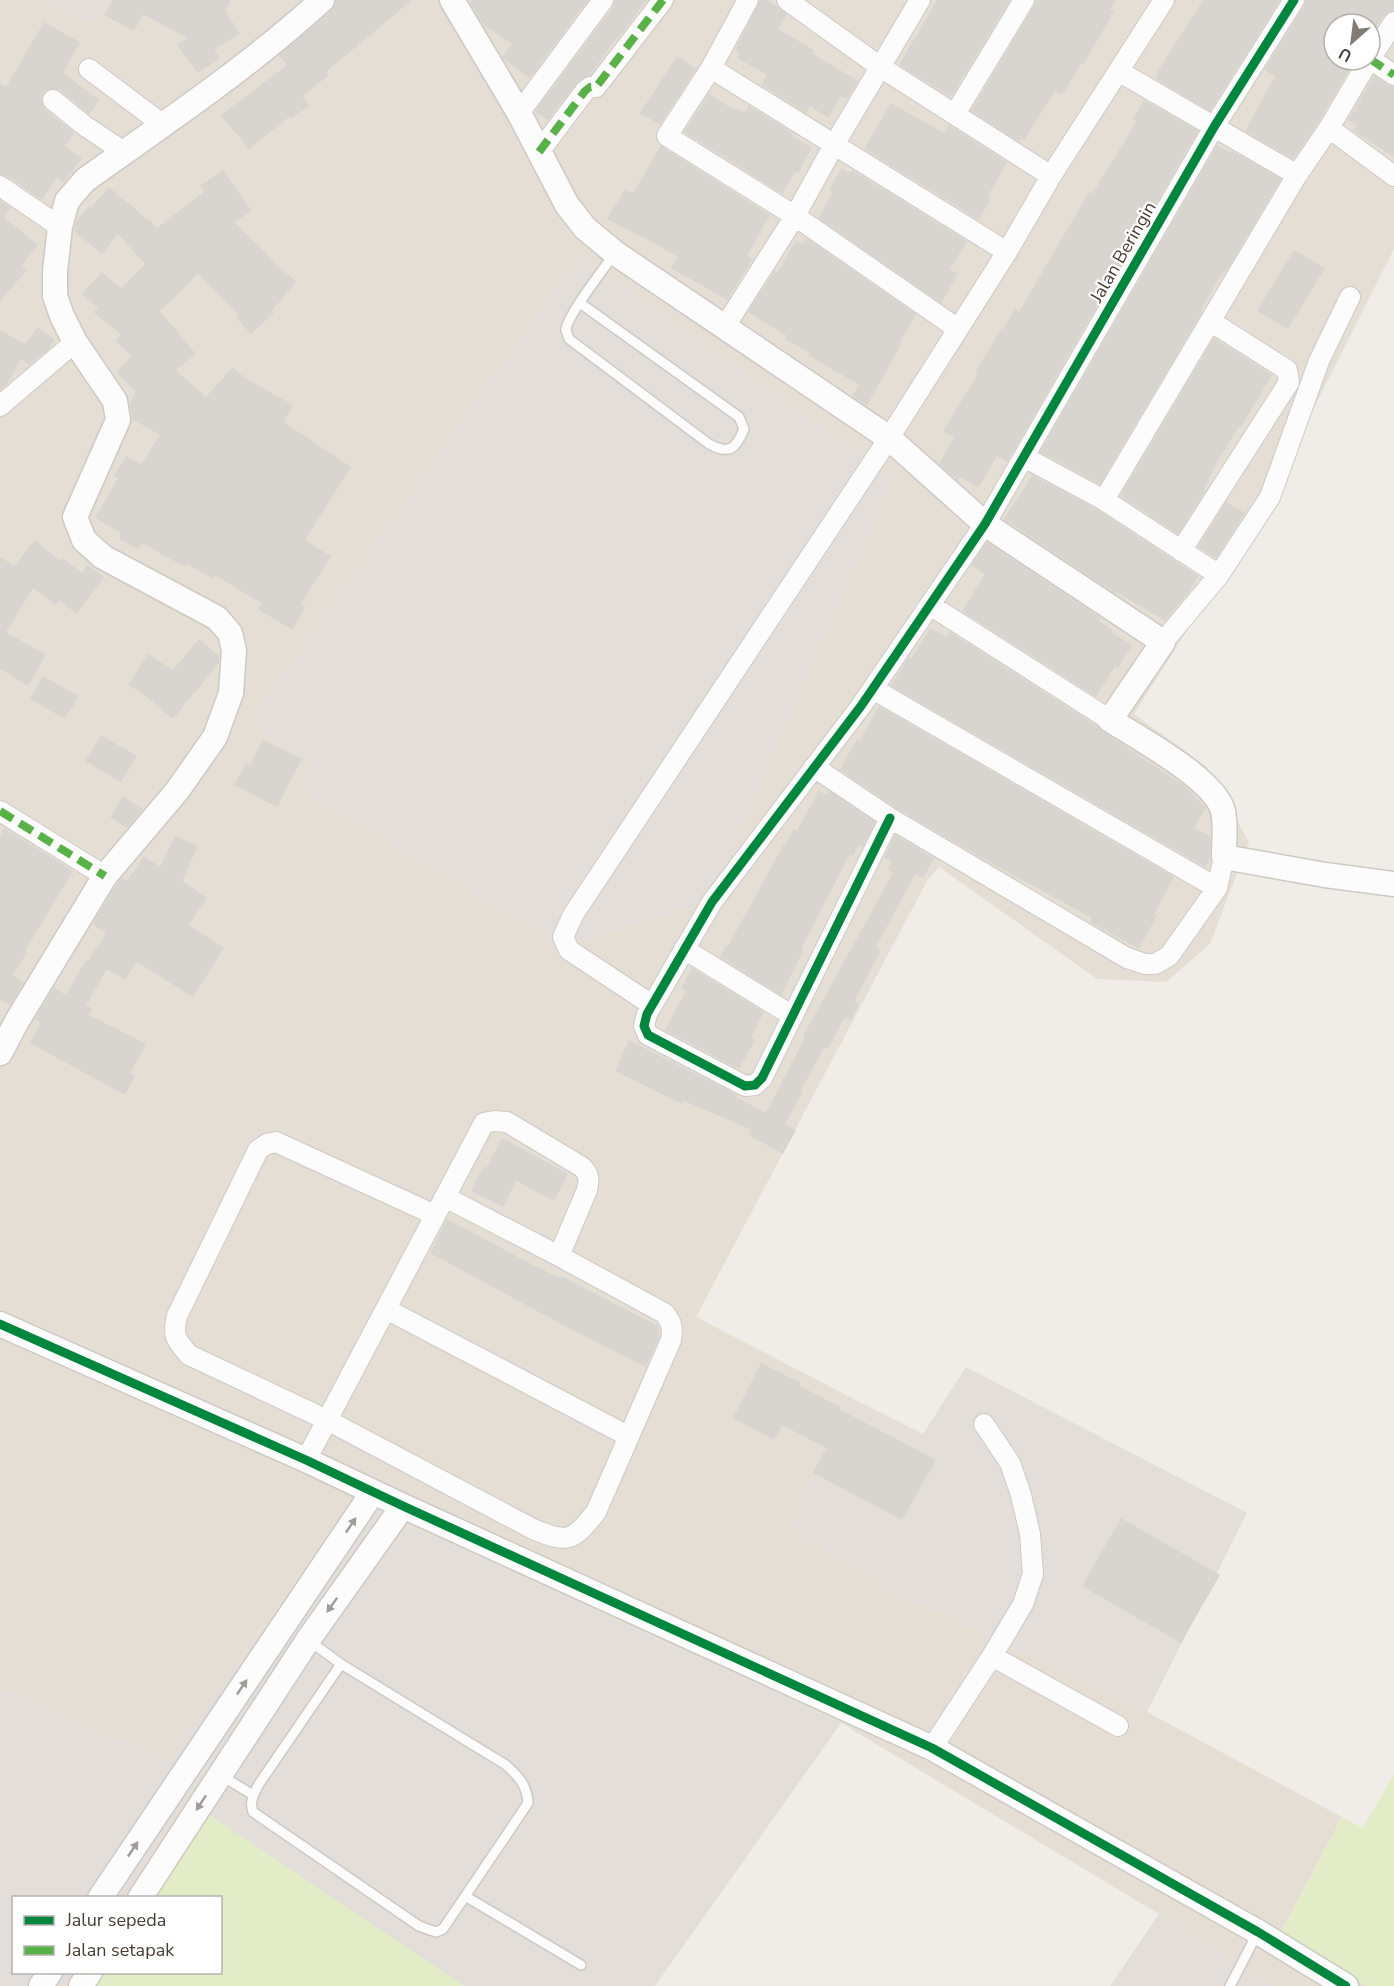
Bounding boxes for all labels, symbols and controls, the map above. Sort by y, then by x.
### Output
north arrow [1322,12,1382,72]
text: U [1335,42,1356,67]
street label: Jalan Beringin [1084,197,1162,308]
one-way arrow [345,1518,357,1534]
one-way arrow [327,1598,339,1613]
one-way arrow [236,1679,247,1695]
one-way arrow [196,1795,207,1811]
one-way arrow [127,1841,138,1857]
legend [12,1896,222,1974]
text: Jalur sepeda [65,1908,166,1932]
text: Jalan setapak [65,1938,175,1962]

